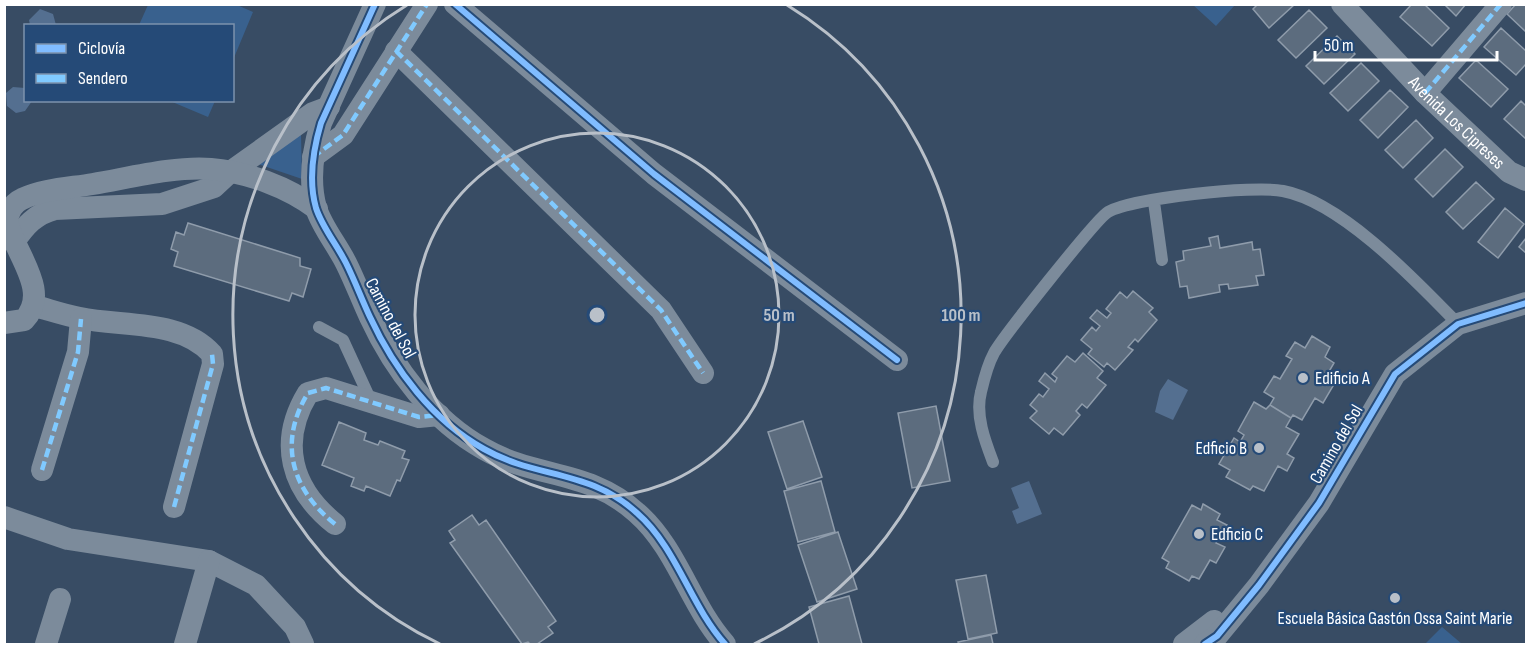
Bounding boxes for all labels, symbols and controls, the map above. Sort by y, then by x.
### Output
legend [24,24,234,102]
scale bar [1315,24,1496,62]
text: 50 m [1324,35,1354,56]
text: Ciclovía [78,38,125,59]
text: Sendero [78,68,128,89]
street label: Avenida Los Cipreses [1403,71,1509,174]
street label: Camino del Sol [361,275,420,362]
centre of rings [587,305,607,325]
text: 50 m [763,305,795,326]
text: 100 m [942,305,981,326]
place label: Edificio A [1315,368,1370,389]
marker: Edificio A [1296,371,1310,385]
street label: Camino del Sol [1305,401,1367,488]
place label: Edficio B [1195,438,1247,459]
marker: Edficio B [1252,441,1266,455]
place label: Edficio C [1211,524,1263,545]
marker: Edficio C [1192,527,1206,541]
marker: Escuela Básica Gastón Ossa Saint Marie [1388,591,1402,605]
place label: Escuela Básica Gastón Ossa Saint Marie [1277,608,1513,629]

